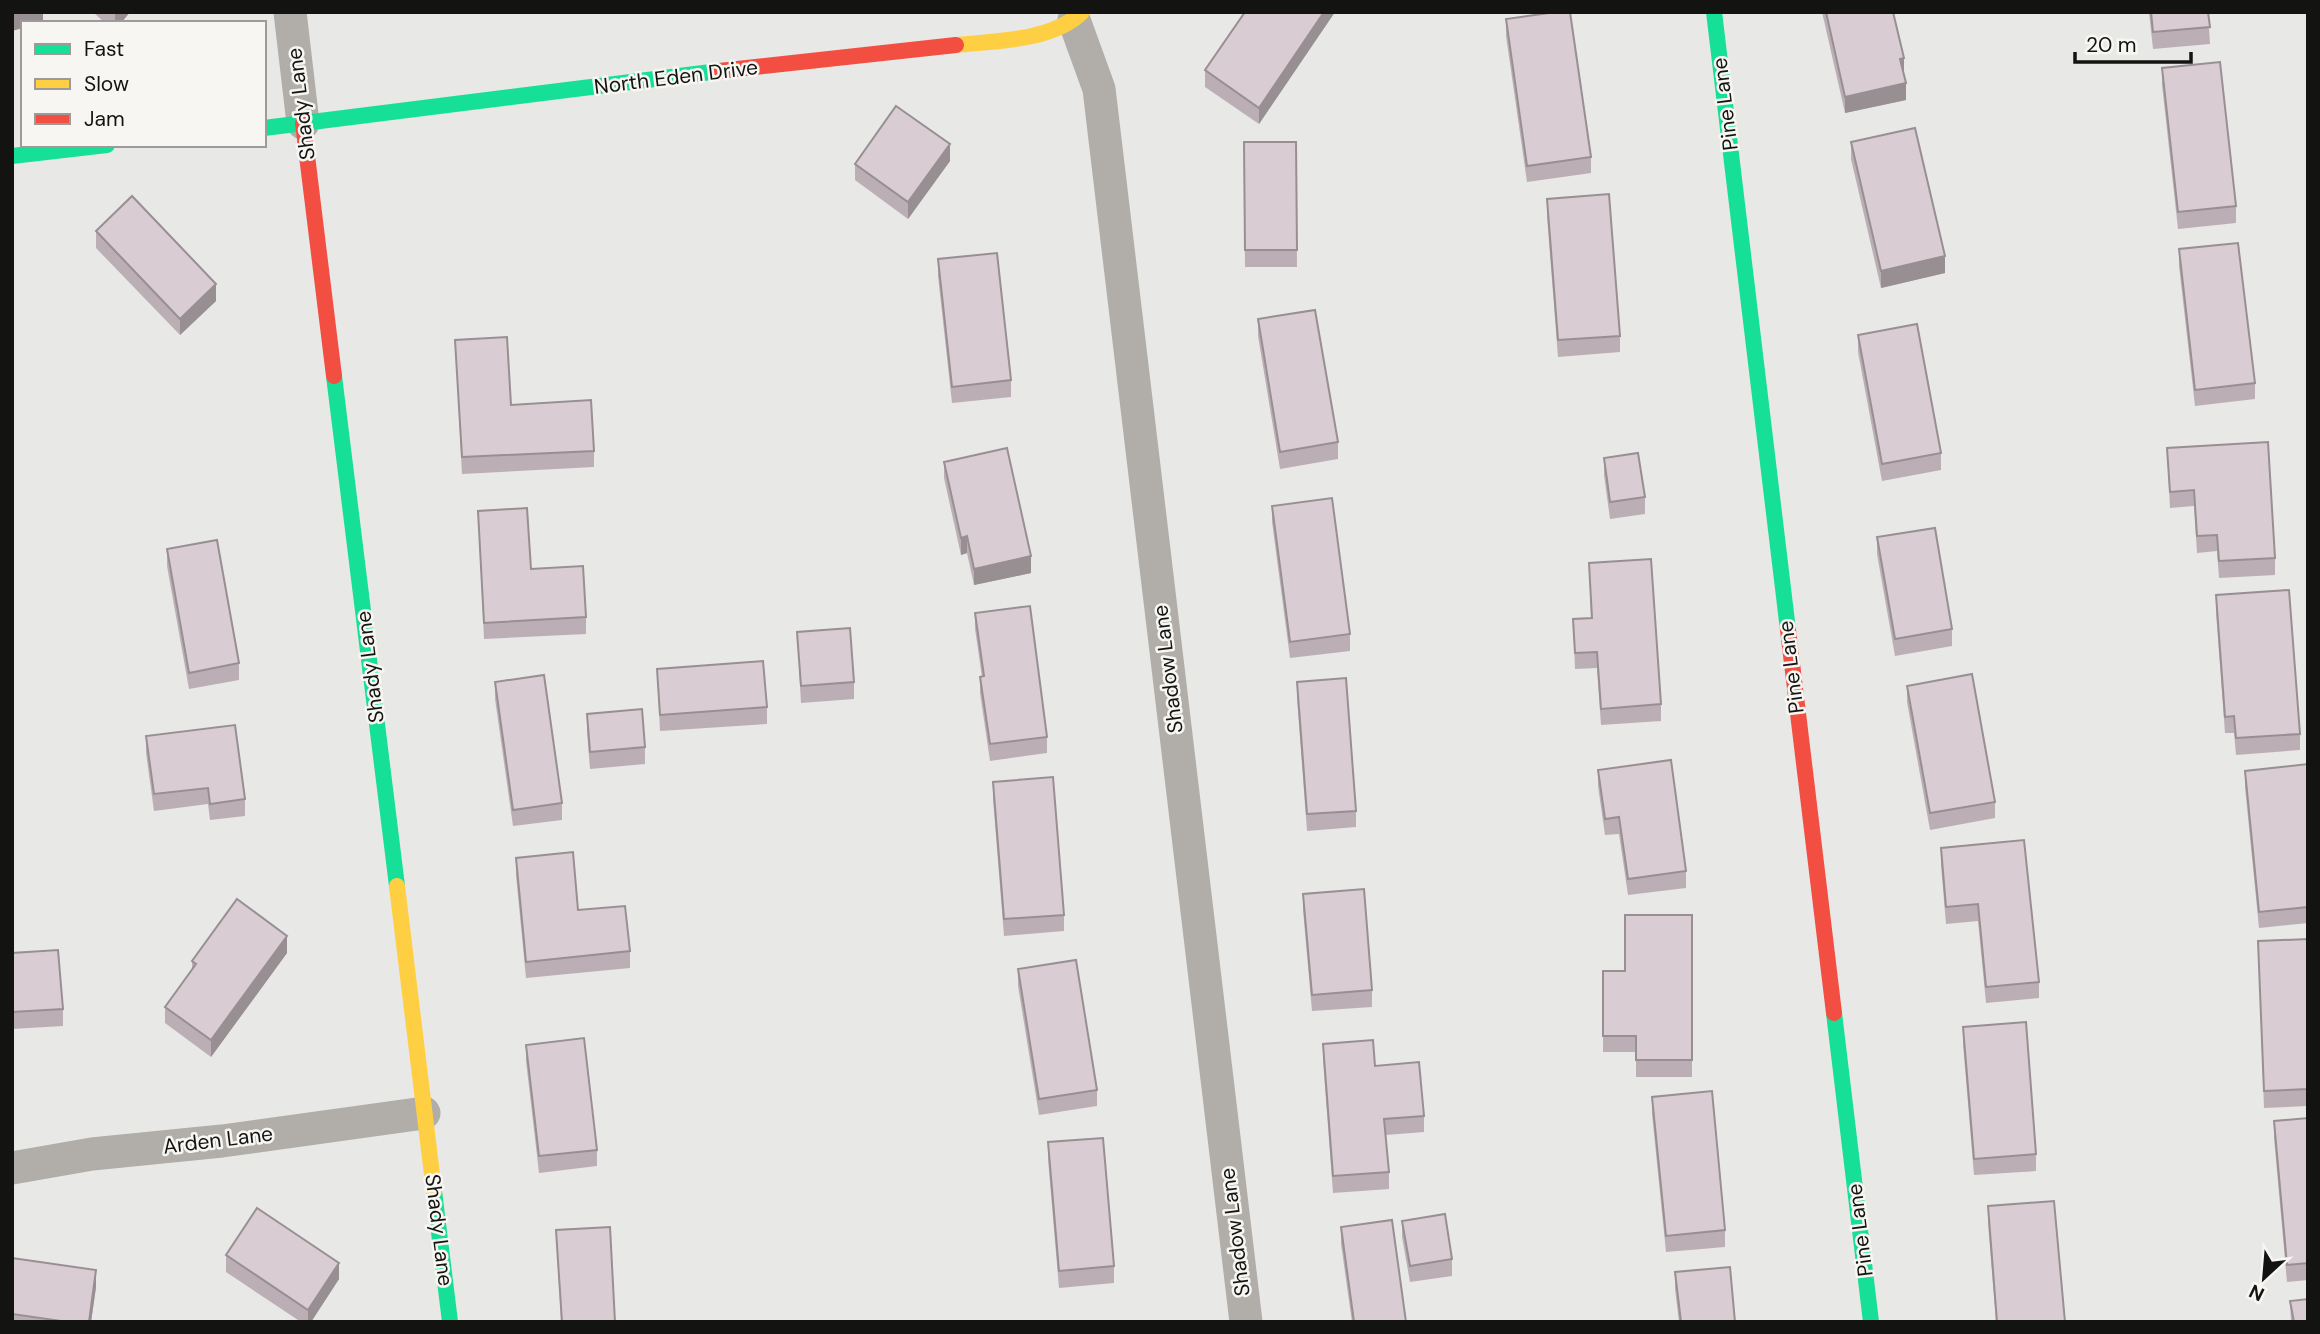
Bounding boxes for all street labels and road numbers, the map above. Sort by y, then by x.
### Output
street label: Shady Lane [280,46,322,162]
street label: North Eden Drive [592,53,760,101]
street label: Pine Lane [1705,56,1745,152]
street label: Shadow Lane [1146,603,1190,735]
street label: Shady Lane [349,609,391,725]
street label: Pine Lane [1771,619,1811,715]
street label: Arden Lane [161,1119,275,1161]
street label: Shadow Lane [1213,1166,1257,1298]
street label: Shady Lane [418,1172,460,1288]
street label: Pine Lane [1840,1182,1880,1278]

